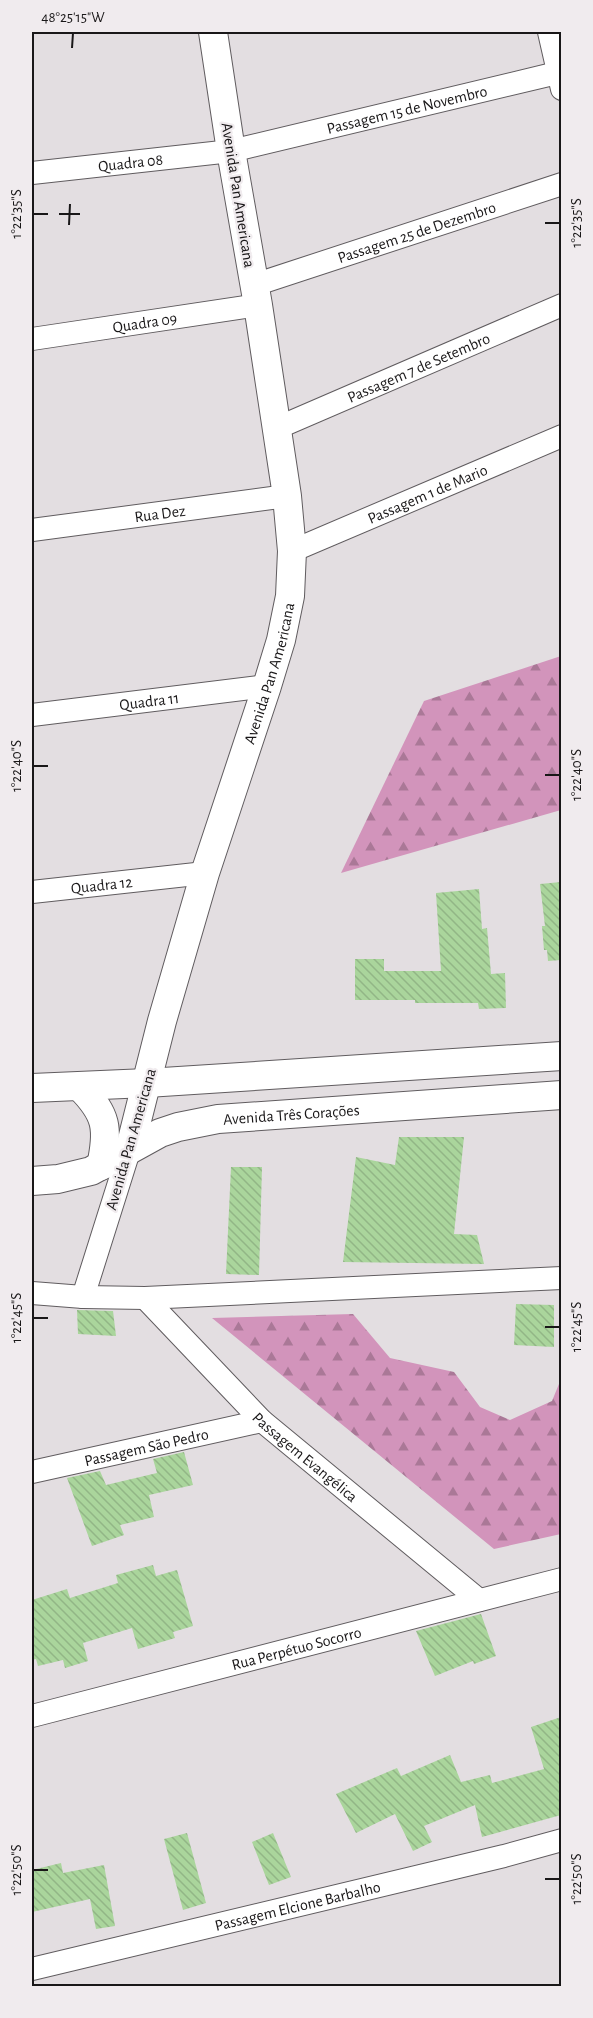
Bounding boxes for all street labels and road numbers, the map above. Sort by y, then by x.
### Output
street label: Passagem 15 de Novembro [325,83,489,137]
street label: Avenida Pan Americana [219,122,257,269]
street label: Quadra 08 [97,152,164,176]
street label: Passagem 25 de Dezembro [336,199,498,266]
street label: Quadra 09 [111,310,178,337]
street label: Passagem 7 de Setembro [345,330,493,406]
street label: Passagem 1 de Mario [365,462,490,527]
street label: Rua Dez [134,503,187,525]
street label: Avenida Pan Americana [241,601,297,746]
street label: Quadra 11 [118,690,180,714]
street label: Quadra 12 [70,874,133,898]
street label: Avenida Pan Americana [103,1067,159,1212]
street label: Avenida Três Corações [223,1102,360,1128]
street label: Passagem Evangélica [249,1410,360,1505]
street label: Passagem São Pedro [83,1426,210,1469]
street label: Rua Perpétuo Socorro [230,1624,363,1673]
street label: Passagem Elcione Barbalho [213,1879,382,1934]

